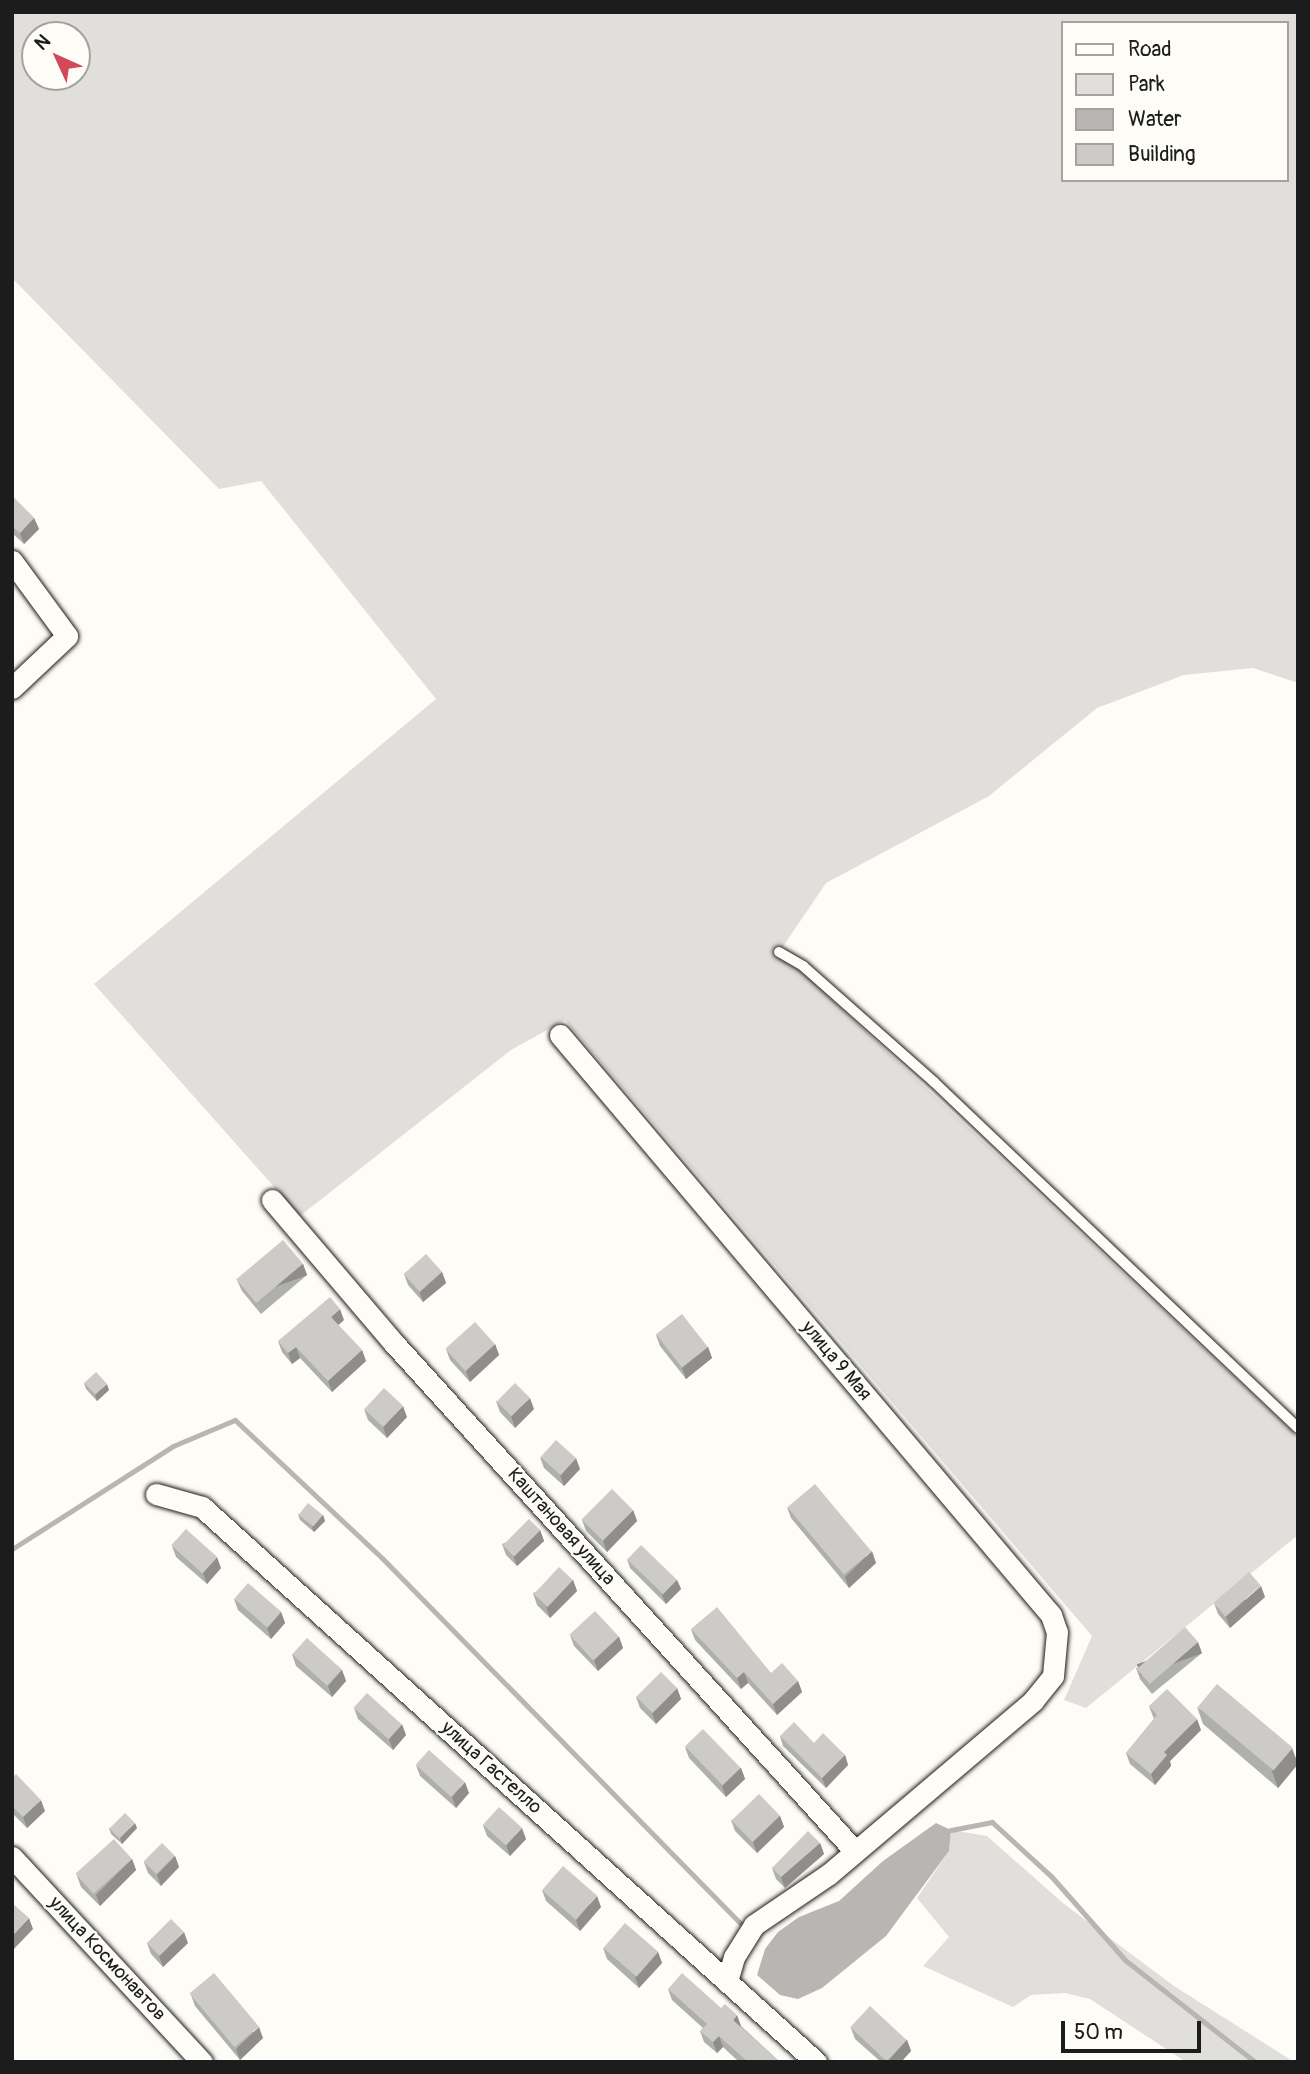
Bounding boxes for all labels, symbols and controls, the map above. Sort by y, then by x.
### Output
north arrow [21,21,91,91]
legend [1062,21,1289,182]
text: N [30,30,56,56]
text: Road [1128,36,1172,63]
text: Park [1128,71,1165,98]
text: Water [1128,106,1181,133]
text: Building [1128,141,1195,168]
street label: улица 9 Мая [796,1317,876,1405]
street label: Каштановая улица [502,1464,620,1590]
street label: улица Гастелло [436,1717,546,1819]
street label: улица Космонавтов [44,1892,170,2026]
scale bar [1065,2008,1205,2052]
text: 50 m [1074,2019,1123,2046]

